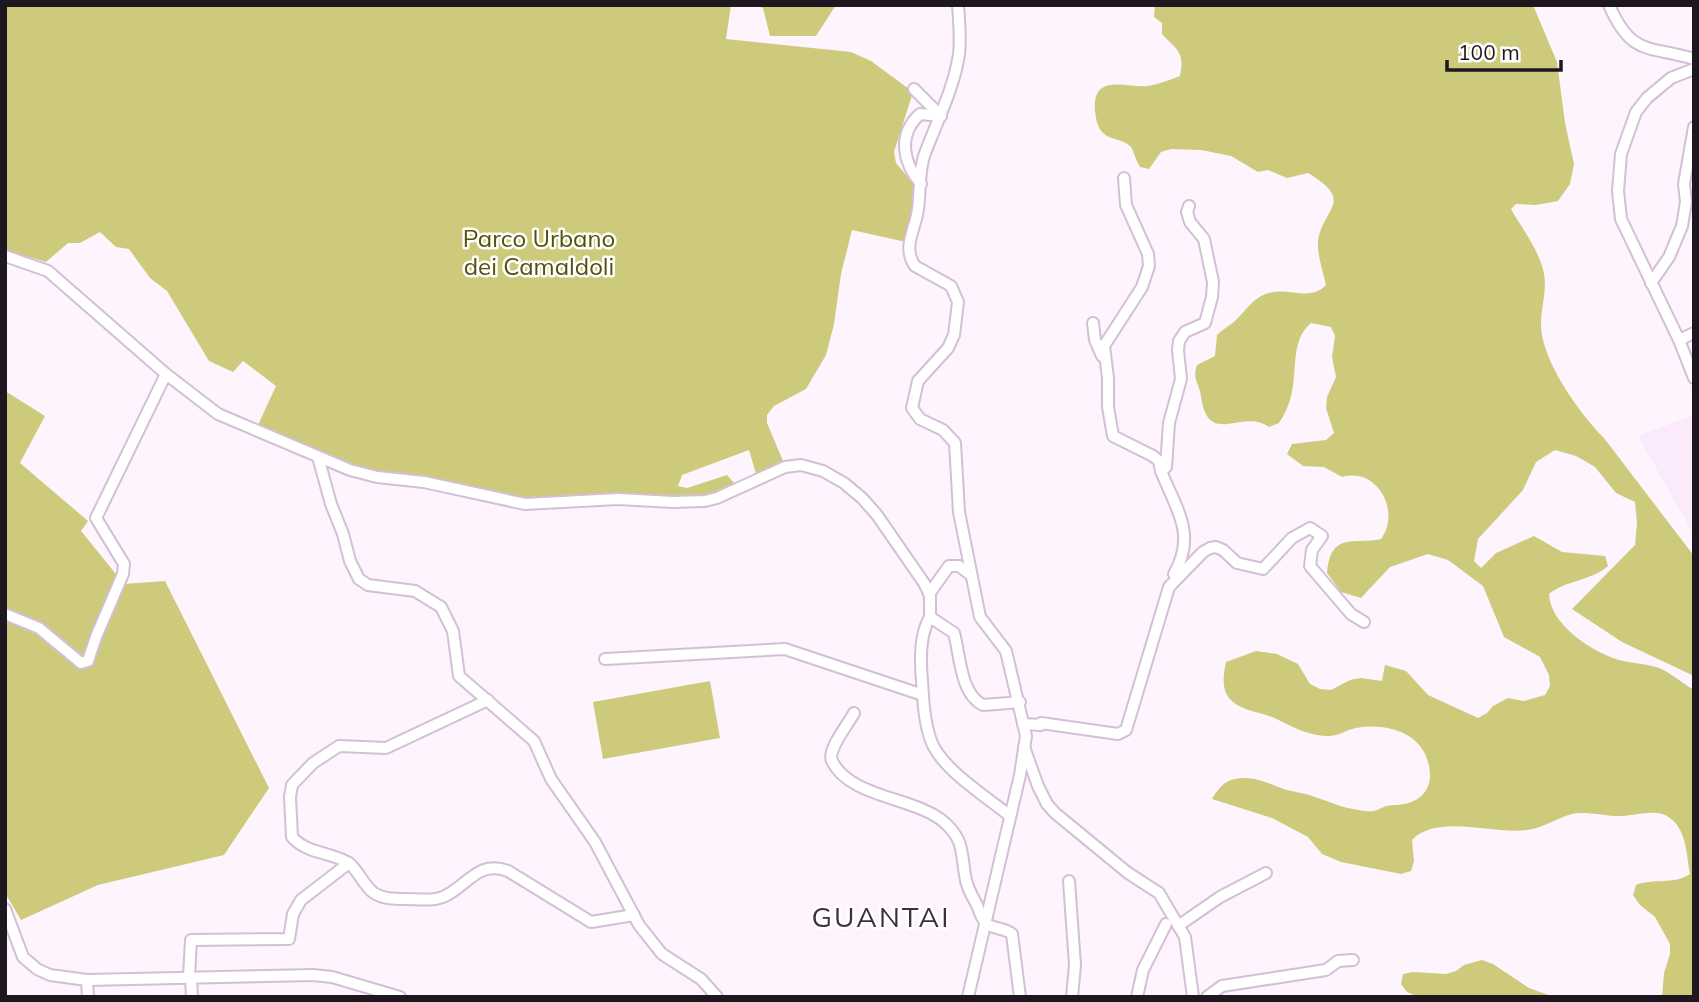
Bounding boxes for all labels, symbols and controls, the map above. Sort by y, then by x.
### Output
scale bar [1447,28,1561,72]
text: 100 m [1458,39,1520,65]
park label: Parco Urbano dei Camaldoli [463,223,615,281]
district label: GUANTAI [812,899,950,934]

